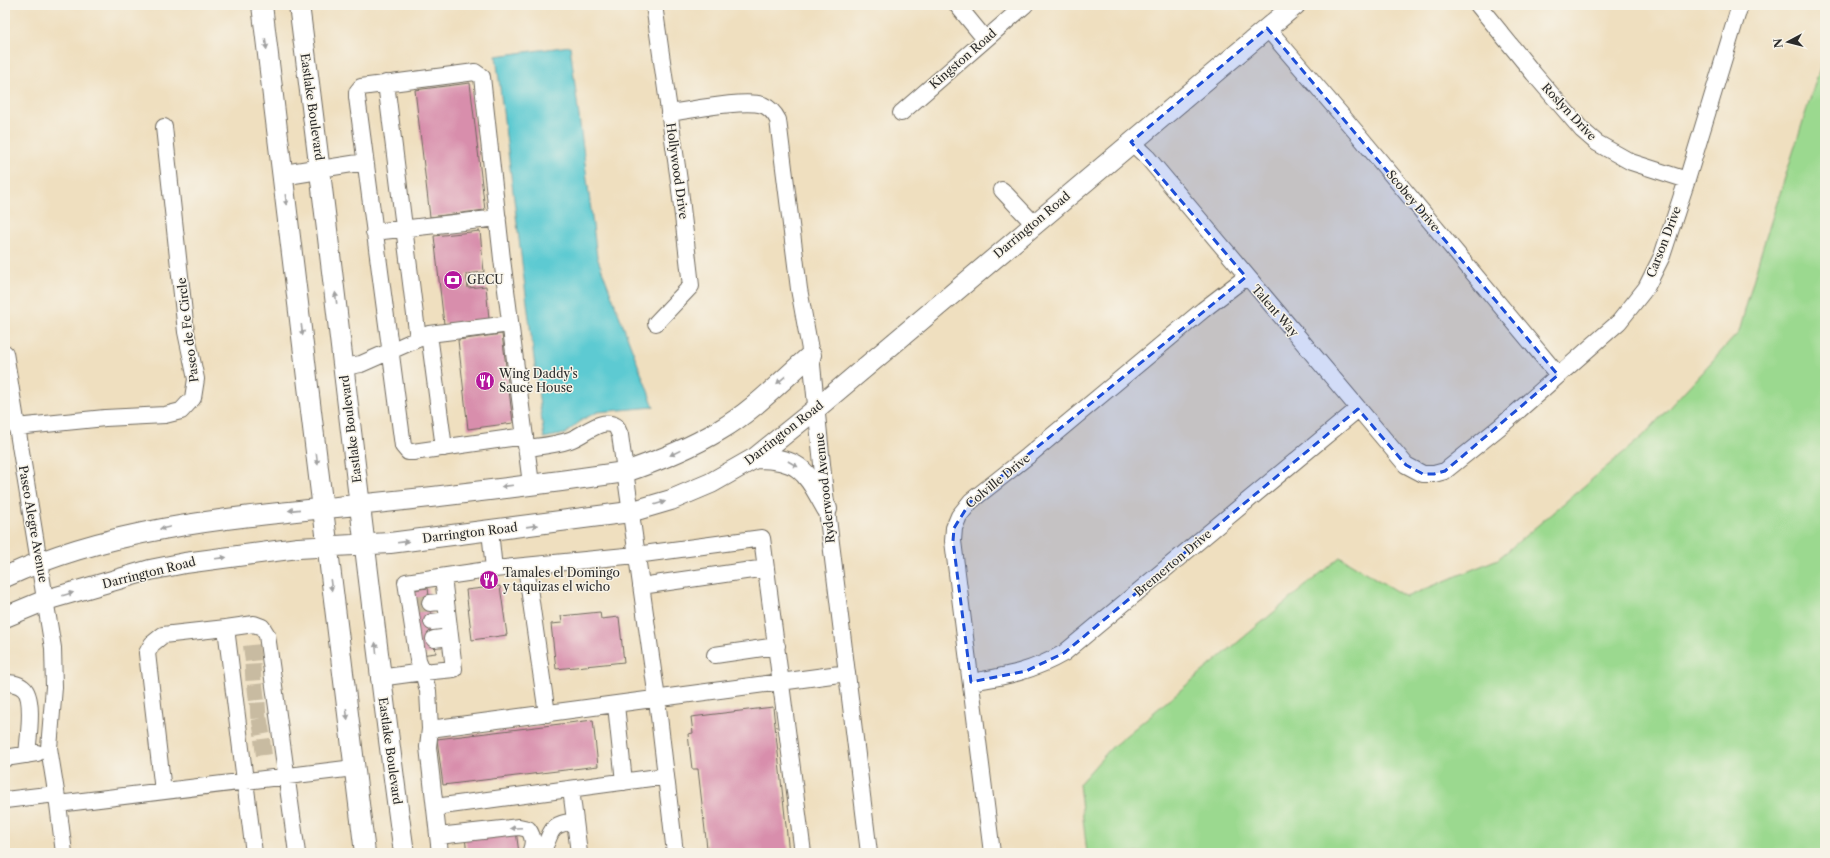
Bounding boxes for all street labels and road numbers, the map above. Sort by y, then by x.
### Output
street label: Kingston Road [926,25,1000,92]
street label: Eastlake Boulevard [298,52,328,162]
street label: Roslyn Drive [1539,80,1600,144]
street label: Hollywood Drive [663,122,692,220]
street label: Scobey Drive [1383,167,1443,235]
street label: Darrington Road [990,188,1074,261]
street label: Carson Drive [1643,204,1684,280]
street label: Paseo de Fe Circle [174,277,201,383]
street label: Talent Way [1249,282,1302,340]
street label: Eastlake Boulevard [336,374,365,484]
street label: Darrington Road [741,397,827,468]
street label: Ryderwood Avenue [811,432,838,544]
street label: Colville Drive [962,450,1033,511]
street label: Paseo Alegre Avenue [16,464,51,584]
street label: Darrington Road [422,519,519,546]
street label: Bremerton Drive [1131,526,1215,599]
street label: Darrington Road [101,554,198,591]
street label: Eastlake Boulevard [376,696,406,806]

